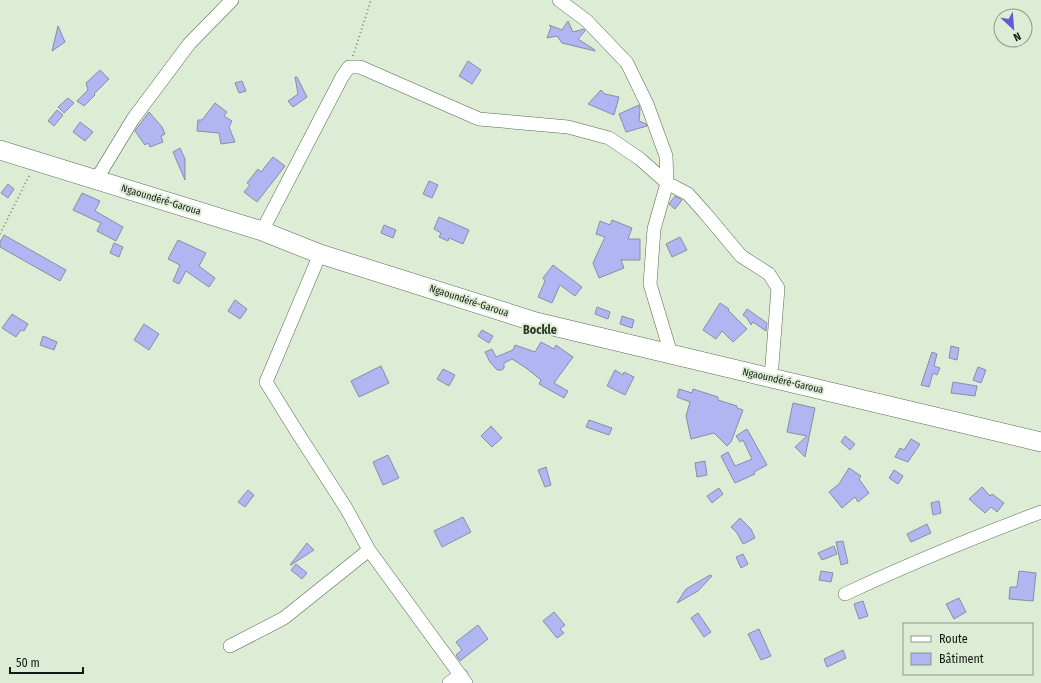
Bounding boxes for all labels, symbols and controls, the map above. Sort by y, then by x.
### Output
north arrow [993,8,1033,48]
text: N [1011,29,1023,44]
street label: Ngaoundéré-Garoua [120,182,202,218]
street label: Ngaoundéré-Garoua [428,283,510,319]
district label: Bockle [523,323,557,337]
street label: Ngaoundéré-Garoua [741,366,825,396]
legend [903,623,1033,675]
text: Route [939,632,968,646]
scale bar [10,649,83,675]
text: Bâtiment [939,652,984,666]
text: 50 m [16,656,40,670]

